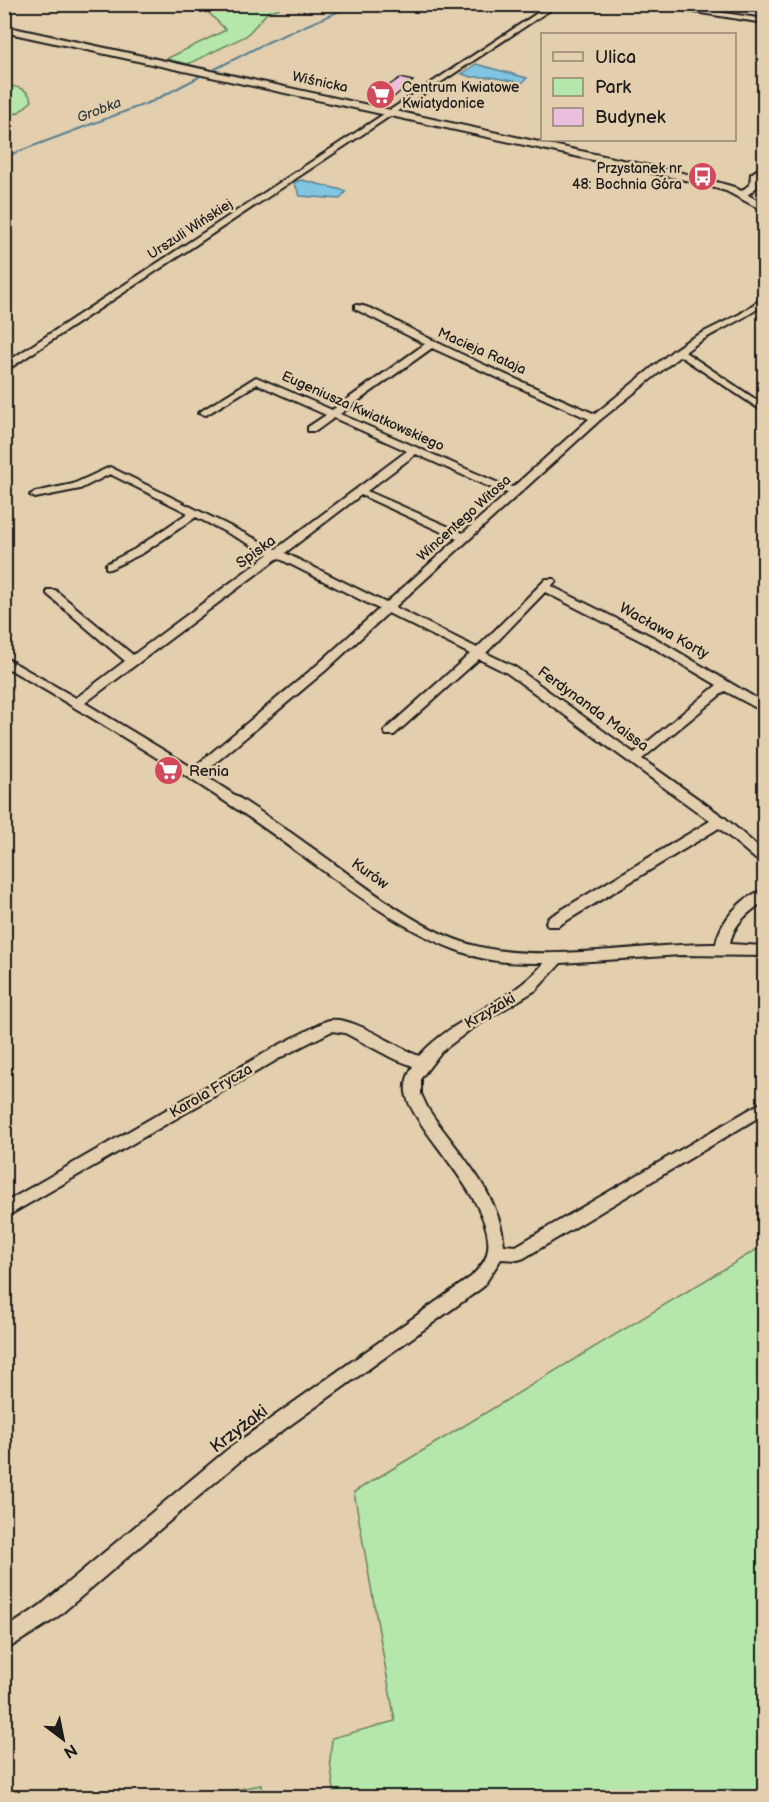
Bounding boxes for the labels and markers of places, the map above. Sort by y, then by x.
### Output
supermarket icon: Centrum Kwiatowe Kwiatydonice [365,79,397,111]
place label: Centrum Kwiatowe Kwiatydonice [402,79,519,112]
place label: Przystanek nr 48: Bochnia Góra [572,160,683,193]
bus stop icon: Przystanek nr 48: Bochnia Góra [687,160,719,192]
supermarket icon: Renia [152,755,184,787]
place label: Renia [189,762,229,781]

